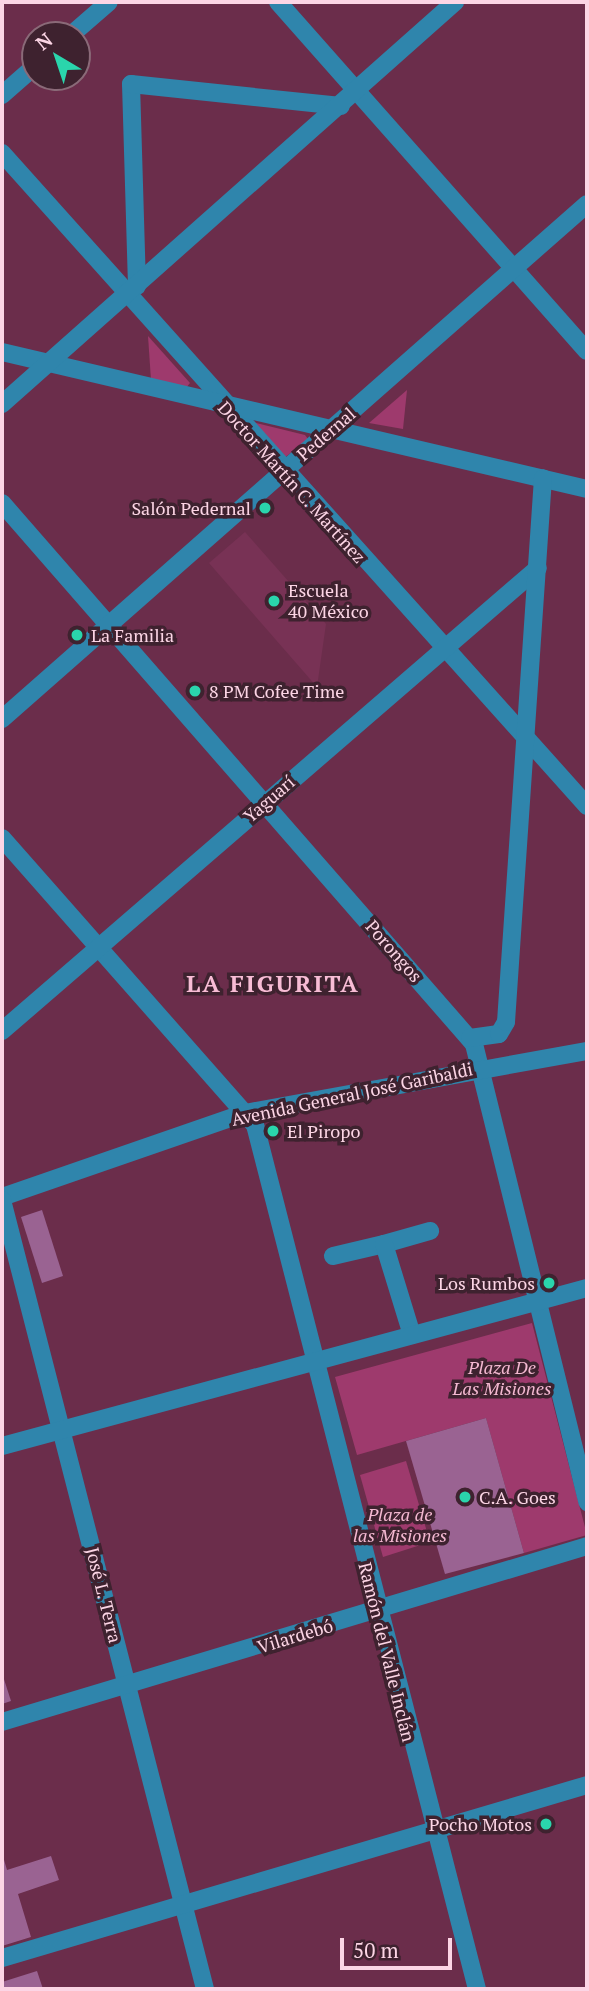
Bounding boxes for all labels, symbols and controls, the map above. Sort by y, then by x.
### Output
north arrow [21,21,91,91]
text: N [30,27,57,55]
street label: Doctor Martín C. Martínez [213,396,371,568]
street label: Pedernal [292,403,360,465]
place label: Salón Pedernal [131,497,251,519]
marker: Salón Pedernal [257,500,273,516]
place label: Escuela 40 México [288,580,369,622]
marker: Escuela 40 México [266,593,282,609]
place label: La Familia [91,624,174,646]
marker: La Familia [69,627,85,643]
place label: 8 PM Cofee Time [209,680,344,702]
marker: 8 PM Cofee Time [187,683,203,699]
street label: Yaguarí [239,771,299,827]
street label: Porongos [361,916,427,986]
district label: LA FIGURITA [187,970,359,998]
street label: Avenida General José Garibaldi [229,1058,475,1130]
place label: El Piropo [287,1120,360,1142]
marker: El Piropo [265,1123,281,1139]
place label: Los Rumbos [438,1272,535,1294]
marker: Los Rumbos [541,1275,557,1291]
park label: Plaza De Las Misiones [453,1357,551,1400]
place label: C.A. Goes [479,1486,556,1508]
marker: C.A. Goes [457,1489,473,1505]
park label: Plaza de las Misiones [353,1504,447,1546]
street label: José L. Terra [82,1545,126,1645]
street label: Ramón del Valle Inclán [354,1560,420,1744]
street label: Vilardebó [255,1614,335,1658]
place label: Pocho Motos [429,1813,532,1835]
marker: Pocho Motos [538,1816,554,1832]
scale bar [344,1924,456,1968]
text: 50 m [353,1936,399,1964]

